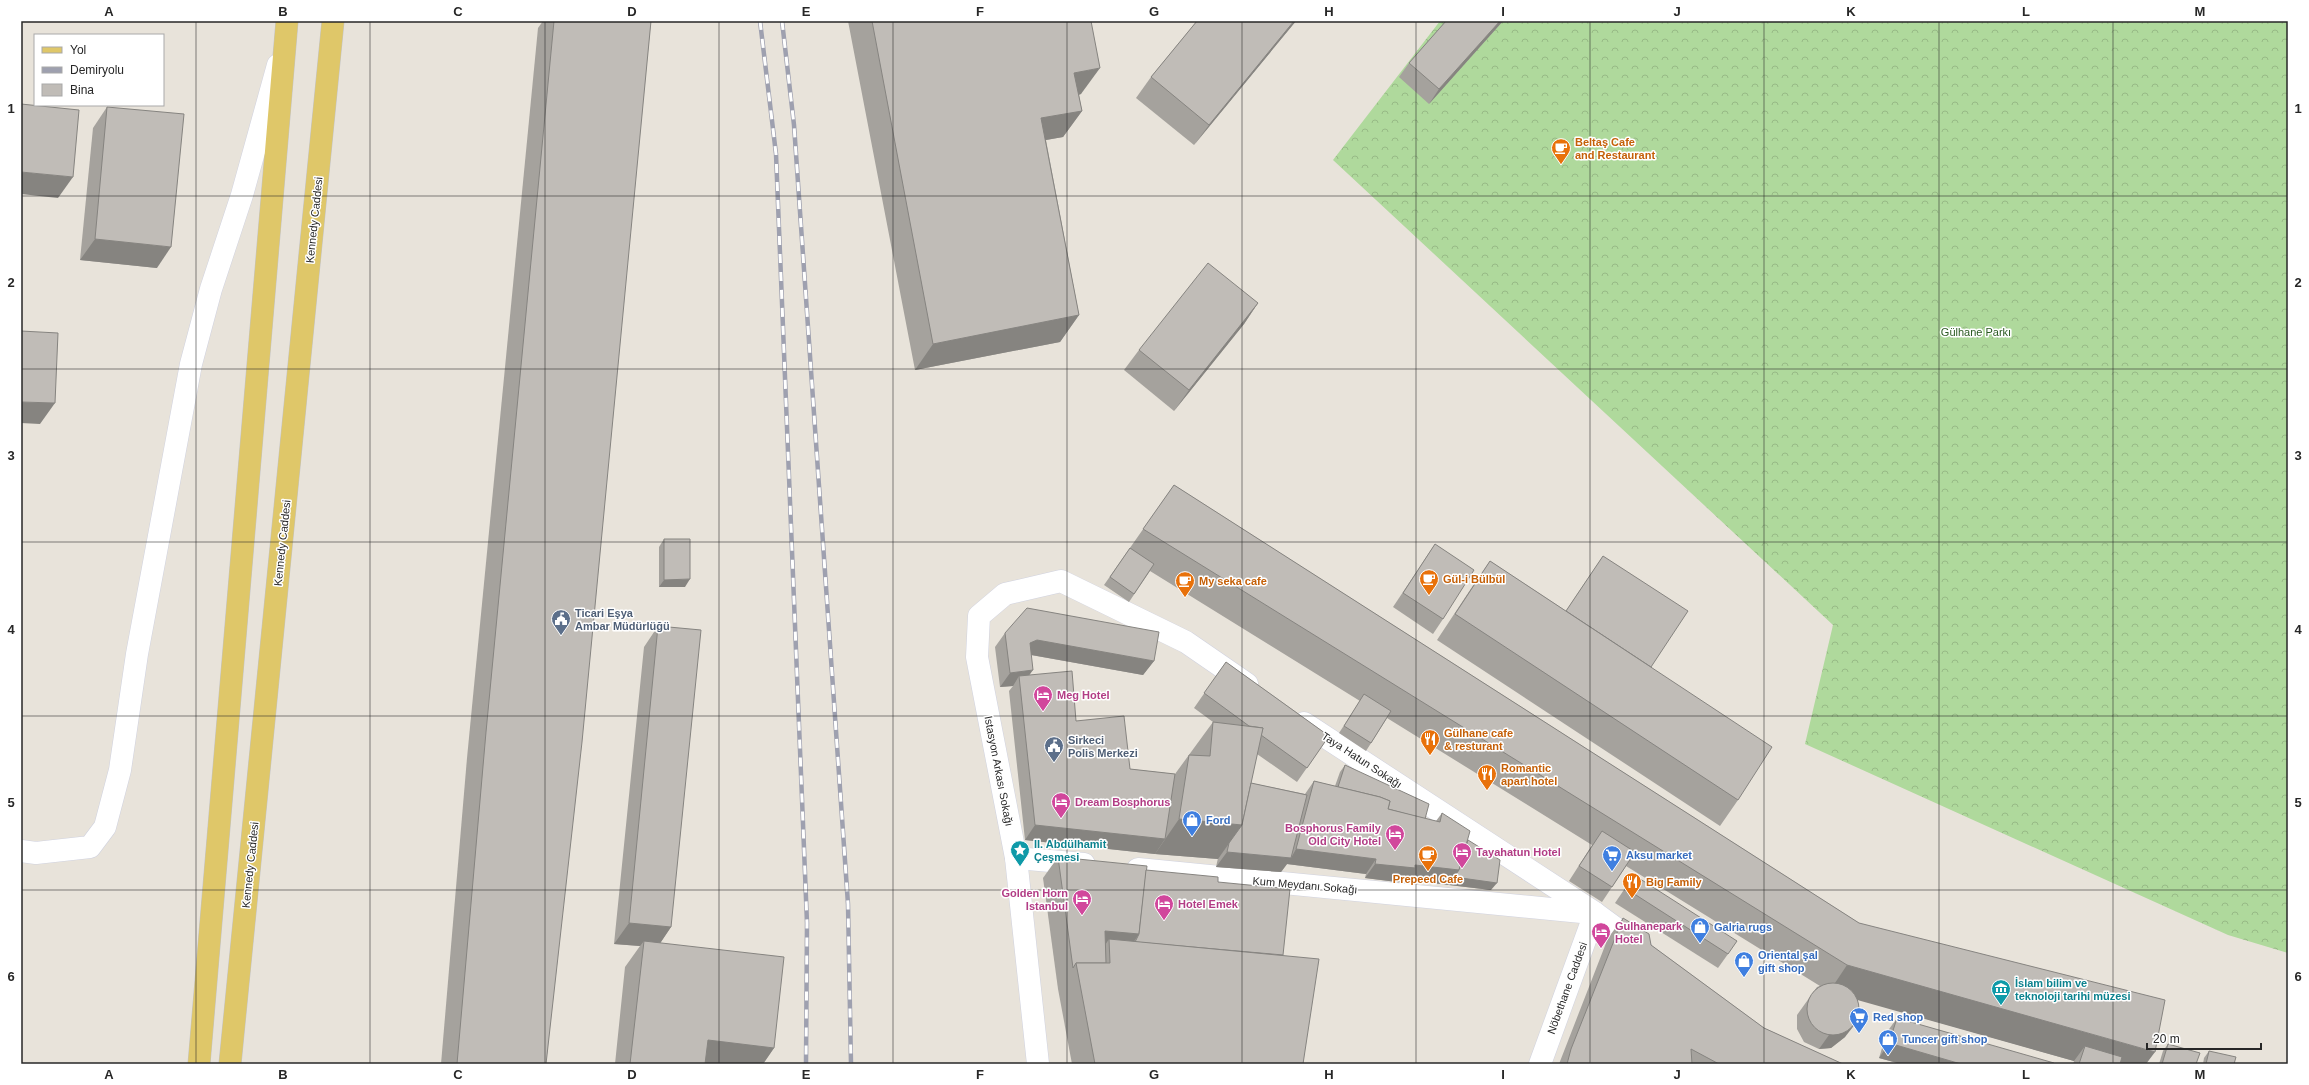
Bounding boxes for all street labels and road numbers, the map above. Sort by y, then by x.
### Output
street label: Kennedy Caddesi [303,176,325,264]
street label: Kennedy Caddesi [271,499,293,587]
street label: Istasyon Arkası Sokağı [982,715,1016,827]
street label: Taya Hatun Sokağı [1320,730,1404,790]
street label: Kennedy Caddesi [239,821,261,909]
street label: Kum Meydanı Sokağı [1252,874,1358,896]
street label: Nöbethane Caddesi [1545,940,1589,1036]

